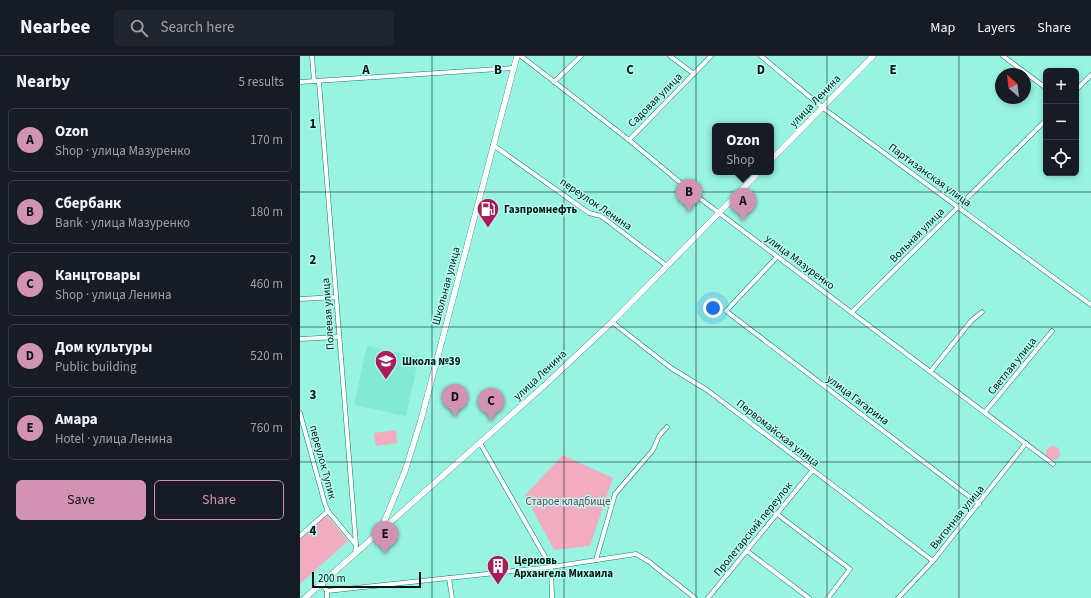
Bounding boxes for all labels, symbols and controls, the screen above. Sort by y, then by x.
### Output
search box [114,10,394,46]
text: Nearbee [20,14,90,41]
icon: search [128,17,150,39]
text: Search here [160,17,234,38]
text: Map [930,18,955,38]
text: Layers [977,18,1015,38]
text: Share [1037,18,1071,38]
text: A [361,61,370,79]
text: B [494,61,502,79]
text: C [626,61,634,79]
text: D [757,61,765,79]
text: E [889,61,897,79]
north arrow [995,68,1031,104]
map controls [1043,68,1079,176]
button: + [1043,68,1079,104]
street label: Садовая улица [624,69,686,131]
text: Nearby [16,70,70,94]
street label: улица Ленина [786,71,844,131]
text: 5 results [239,73,284,91]
button: − [1043,104,1079,140]
text: 1 [310,115,317,133]
text: Ozon [55,121,89,142]
popup [712,123,774,175]
text: Ozon [726,130,760,151]
text: A [26,131,34,149]
text: 170 m [250,131,283,149]
street label: Партизанская улица [885,140,975,210]
button: locate [1043,140,1079,176]
text: Shop · улица Мазуренко [55,142,191,160]
text: Shop [726,151,754,169]
street label: переулок Ленина [557,174,635,234]
pin: B [676,179,702,212]
pin: A [730,188,756,221]
text: Сбербанк [55,193,121,214]
fuel station icon: Газпромнефть [475,196,501,229]
place label: Газпромнефть [504,202,578,217]
text: B [26,203,34,221]
text: 180 m [250,203,283,221]
street label: Вольная улица [886,204,948,266]
text: Bank · улица Мазуренко [55,214,190,232]
street label: улица Мазуренко [762,231,838,293]
street label: Школьная улица [428,245,464,327]
text: 2 [310,251,317,269]
text: Канцтовары [55,265,140,286]
text: C [26,275,34,293]
text: 460 m [250,275,283,293]
street label: Полевая улица [318,277,338,351]
text: Shop · улица Ленина [55,286,172,304]
your location [703,298,723,318]
street label: Светлая улица [984,334,1040,398]
text: Дом культуры [55,337,152,358]
street label: улица Ленина [510,346,570,404]
text: D [26,347,34,365]
text: 520 m [250,347,283,365]
school or university icon: Школа №39 [373,348,399,381]
place label: Школа №39 [402,354,461,369]
text: Public building [55,358,137,376]
street label: улица Гагарина [824,372,892,428]
pin: D [442,384,468,417]
text: 3 [310,386,317,404]
pin: C [478,388,504,421]
street label: Первомайская улица [733,396,823,470]
text: Амара [55,409,98,430]
text: E [26,419,34,437]
text: 760 m [250,419,283,437]
street label: переулок Тупик [306,423,340,501]
text: Hotel · улица Ленина [55,430,173,448]
street label: Пролетарский переулок [710,478,796,579]
button: Save [16,480,146,520]
button: Share [154,480,284,520]
street label: Выгонная улица [926,482,988,552]
park label: Старое кладбище [526,494,611,509]
pin: E [372,521,398,554]
text: 4 [310,522,317,540]
building icon: Церковь Архангела Михаила [485,553,511,586]
place label: Церковь Архангела Михаила [513,553,613,581]
scale bar [312,570,421,589]
text: 200 m [318,571,346,586]

